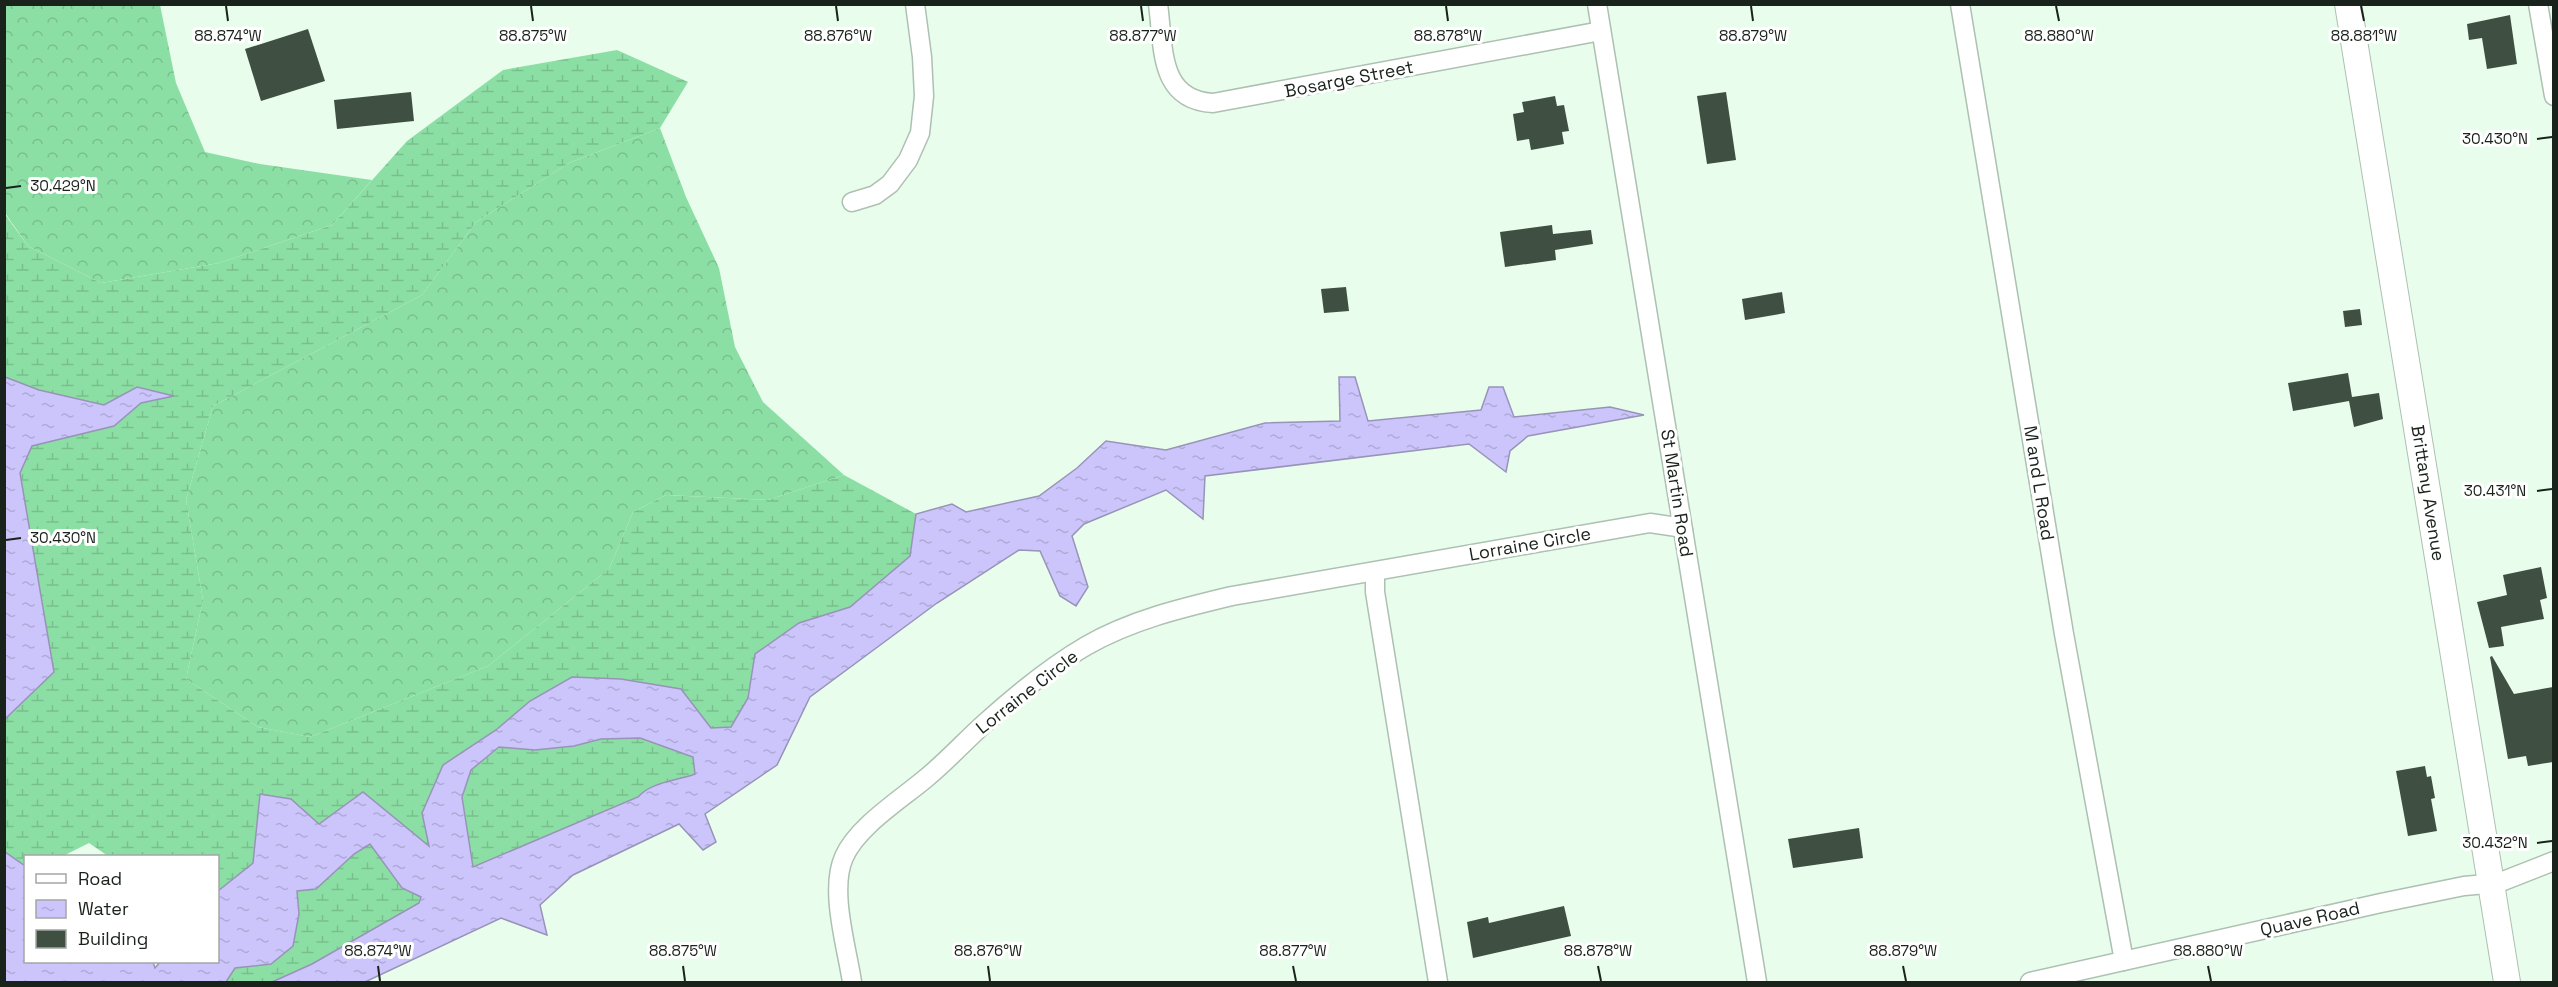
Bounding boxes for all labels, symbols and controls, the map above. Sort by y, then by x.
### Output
text: 88.874°W [194,26,262,45]
text: 88.875°W [499,26,567,45]
text: 88.876°W [804,26,872,45]
text: 88.877°W [1109,26,1177,45]
text: 88.878°W [1414,26,1482,45]
text: 88.879°W [1719,26,1787,45]
text: 88.880°W [2024,26,2094,45]
text: 88.881°W [2331,26,2397,45]
street label: Bosarge Street [1282,55,1415,102]
text: 30.430°N [2462,129,2528,148]
text: 30.429°N [30,176,96,195]
street label: Brittany Avenue [2406,423,2451,563]
street label: M and L Road [2019,424,2060,542]
street label: St Martin Road [1656,427,1699,559]
text: 30.431°N [2464,481,2526,500]
street label: Lorraine Circle [1467,521,1593,566]
text: 30.430°N [30,528,96,547]
street label: Lorraine Circle [971,645,1082,739]
text: 30.432°N [2462,833,2528,852]
legend [24,855,219,963]
text: Road [78,867,122,890]
street label: Quave Road [2258,896,2362,941]
text: Water [78,897,129,920]
text: Building [78,927,148,950]
text: 88.874°W [344,941,412,960]
text: 88.875°W [649,941,717,960]
text: 88.876°W [954,941,1022,960]
text: 88.877°W [1259,941,1327,960]
text: 88.878°W [1564,941,1632,960]
text: 88.879°W [1869,941,1937,960]
text: 88.880°W [2173,941,2243,960]

